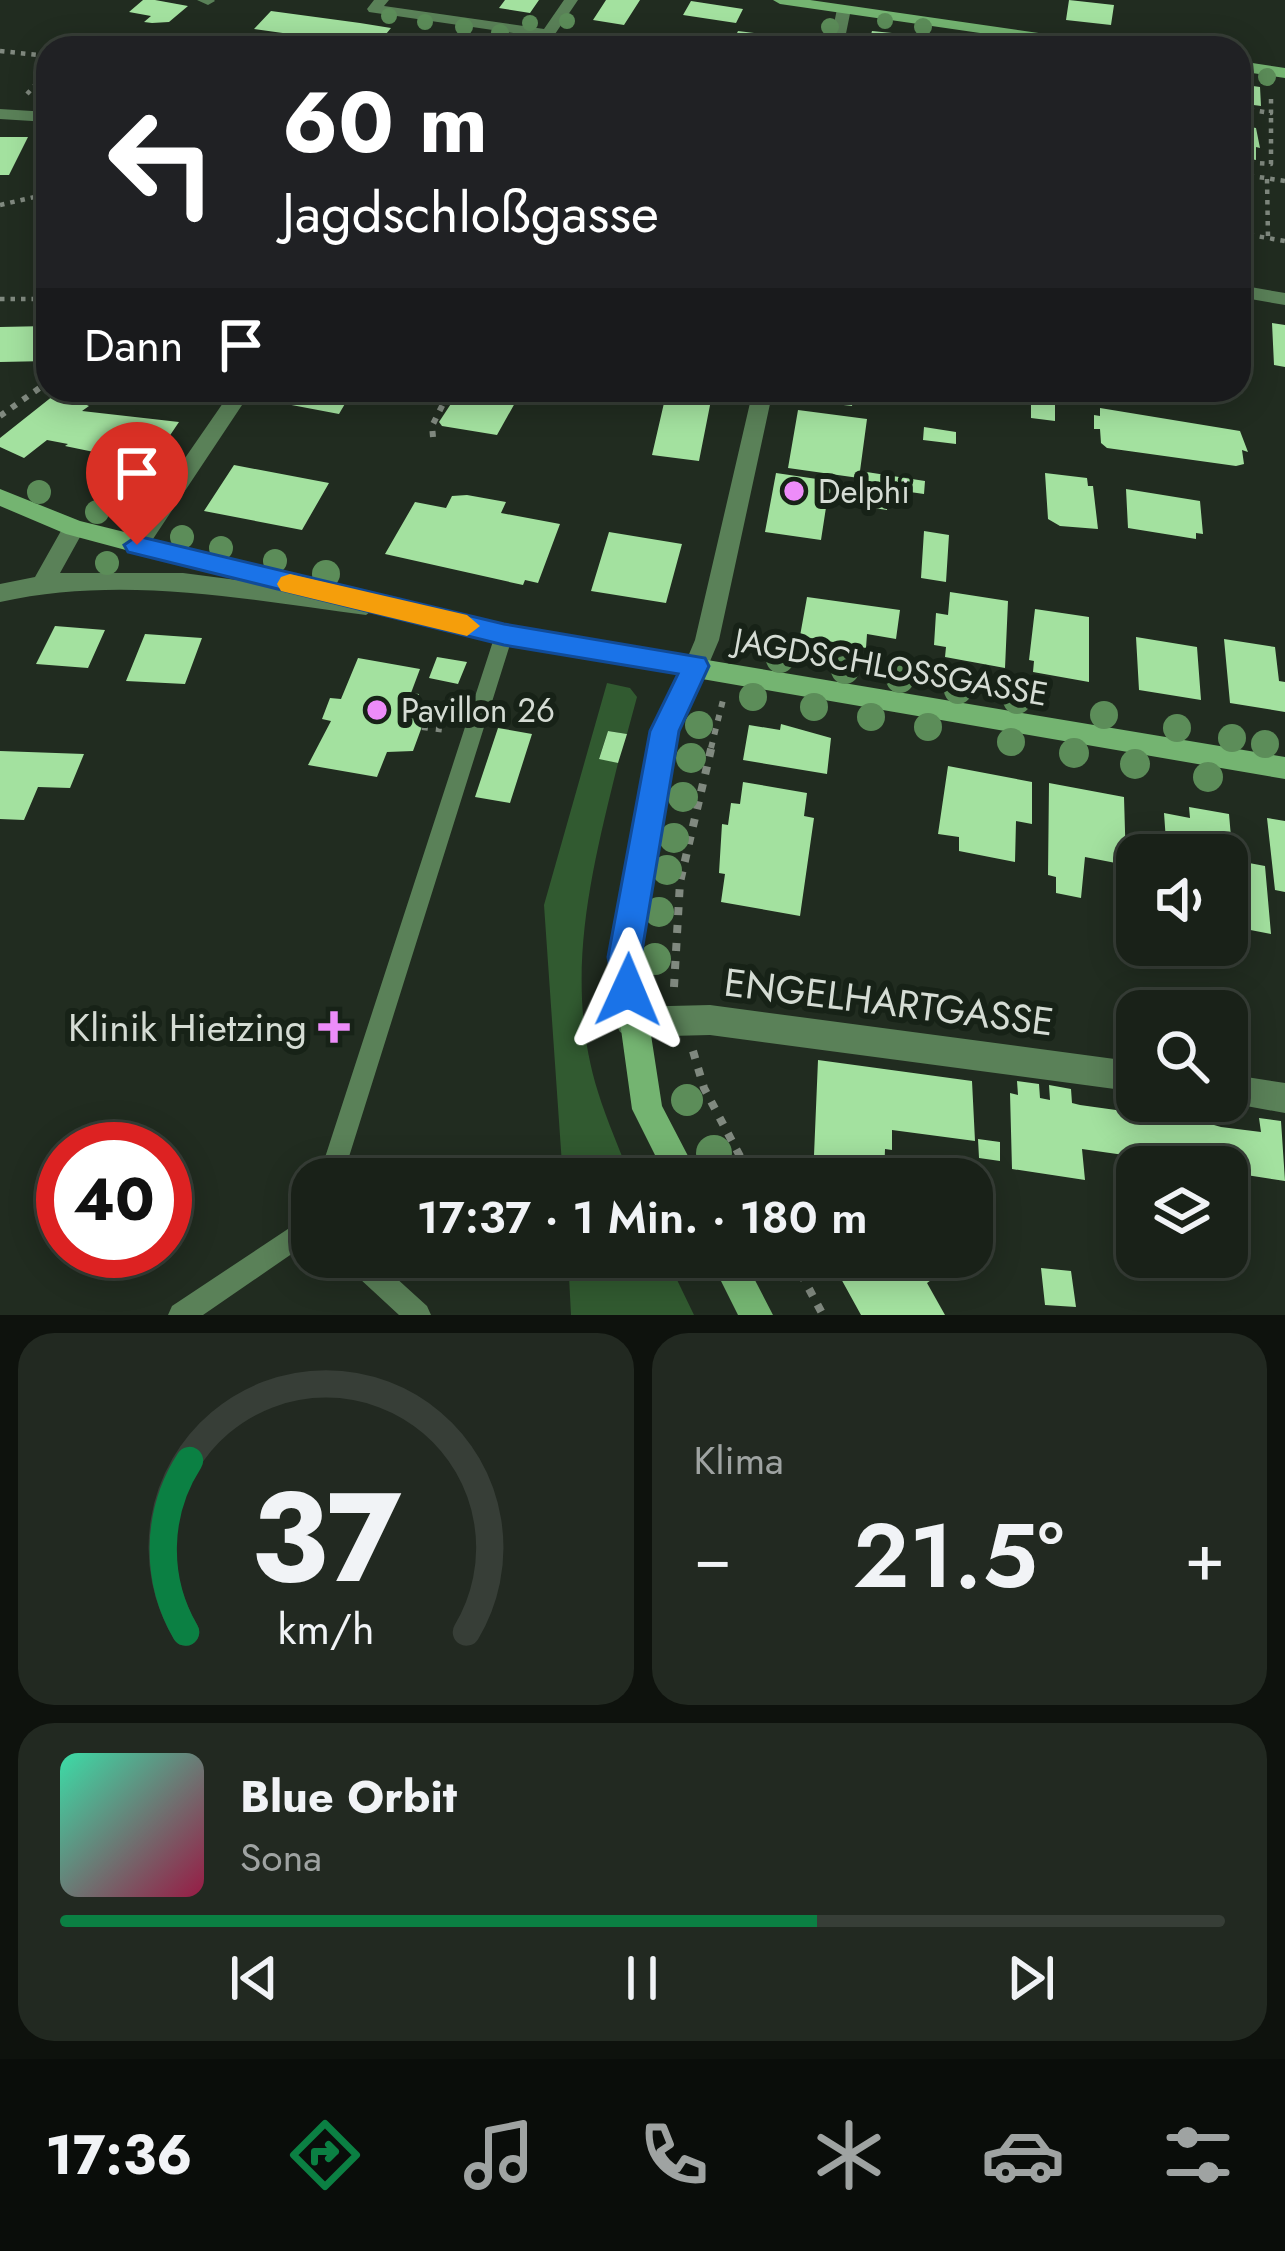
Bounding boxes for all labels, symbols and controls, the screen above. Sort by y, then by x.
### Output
text: 60 m [282,62,488,184]
icon: left [84,84,240,240]
text: Jagdschloßgasse [282,174,659,252]
icon: arrive [208,312,274,378]
text: Dann [84,313,184,378]
pin [86,422,188,545]
icon: arrive [104,440,170,506]
place label: Delphi [818,468,910,515]
marker: Delphi [781,478,807,504]
street label: JAGDSCHLOSSGASSE [726,616,1052,718]
place label: Pavillon 26 [401,687,555,734]
marker: Pavillon 26 [364,697,390,723]
map controls [1116,834,1248,1278]
button: sound [1116,834,1248,966]
position arrow [565,927,691,1053]
street label: ENGELHARTGASSE [721,954,1057,1050]
button: search [1116,990,1248,1122]
place label: Klinik Hietzing [68,999,307,1056]
marker: Klinik Hietzing [318,1011,350,1043]
speed limit sign: 40 [36,1122,192,1278]
button: layers [1116,1146,1248,1278]
text: 17:37 · 1 Min. · 180 m [417,1185,868,1250]
text: Klima [694,1432,784,1489]
text: 37 [250,1447,401,1628]
text: 21.5° [853,1491,1064,1621]
text: − [694,1509,732,1605]
text: + [1184,1509,1225,1605]
text: km/h [277,1598,374,1660]
text: Blue Orbit [240,1764,457,1829]
text: Sona [240,1829,322,1886]
icon: previous [221,1945,287,2011]
icon: pause [609,1945,675,2011]
icon: next [998,1945,1064,2011]
icon: directions [283,2113,367,2197]
icon: music [457,2113,541,2197]
icon: phone [632,2113,716,2197]
icon: climate [807,2113,891,2197]
icon: car [981,2113,1065,2197]
icon: filters [1156,2113,1240,2197]
text: 17:36 [45,2116,192,2194]

